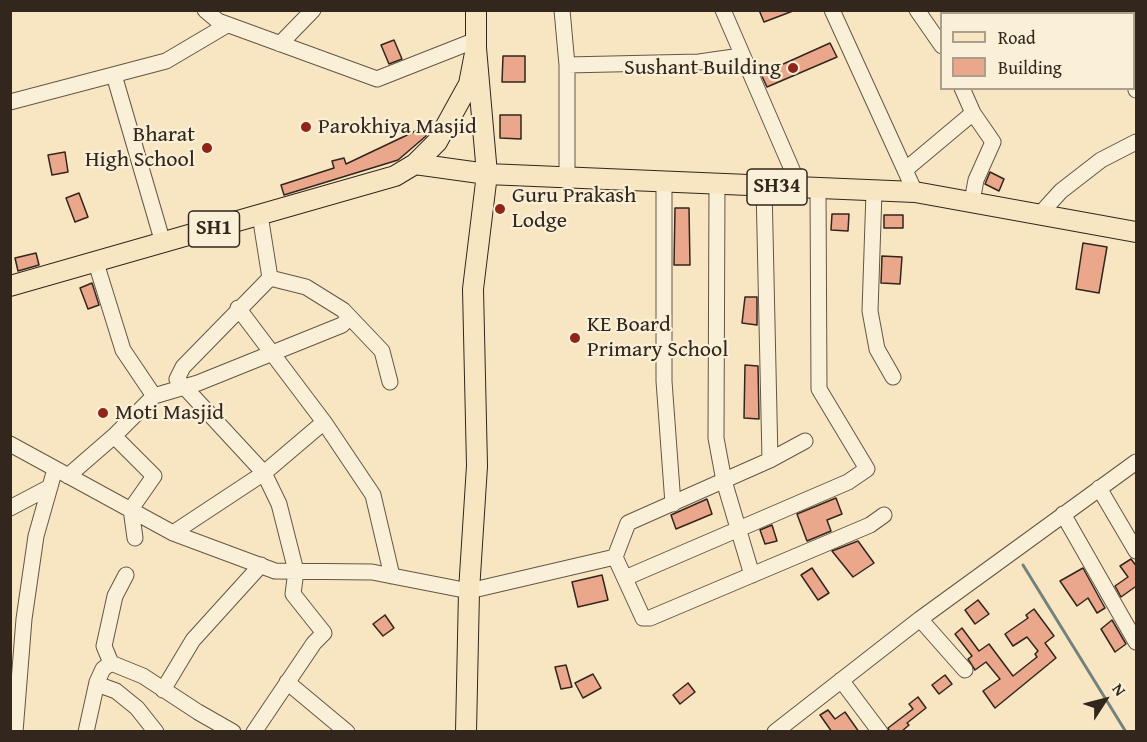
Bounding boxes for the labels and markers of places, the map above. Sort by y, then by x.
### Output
place label: Sushant Building [624,55,781,81]
marker: Sushant Building [786,61,800,75]
place label: Parokhiya Masjid [318,114,477,140]
marker: Parokhiya Masjid [299,120,313,134]
place label: Bharat High School [85,122,195,174]
marker: Bharat High School [200,141,214,155]
place label: Guru Prakash Lodge [512,183,636,234]
marker: Guru Prakash Lodge [493,202,507,216]
place label: KE Board Primary School [587,312,728,364]
marker: KE Board Primary School [568,331,582,345]
place label: Moti Masjid [115,400,224,426]
marker: Moti Masjid [96,406,110,420]

